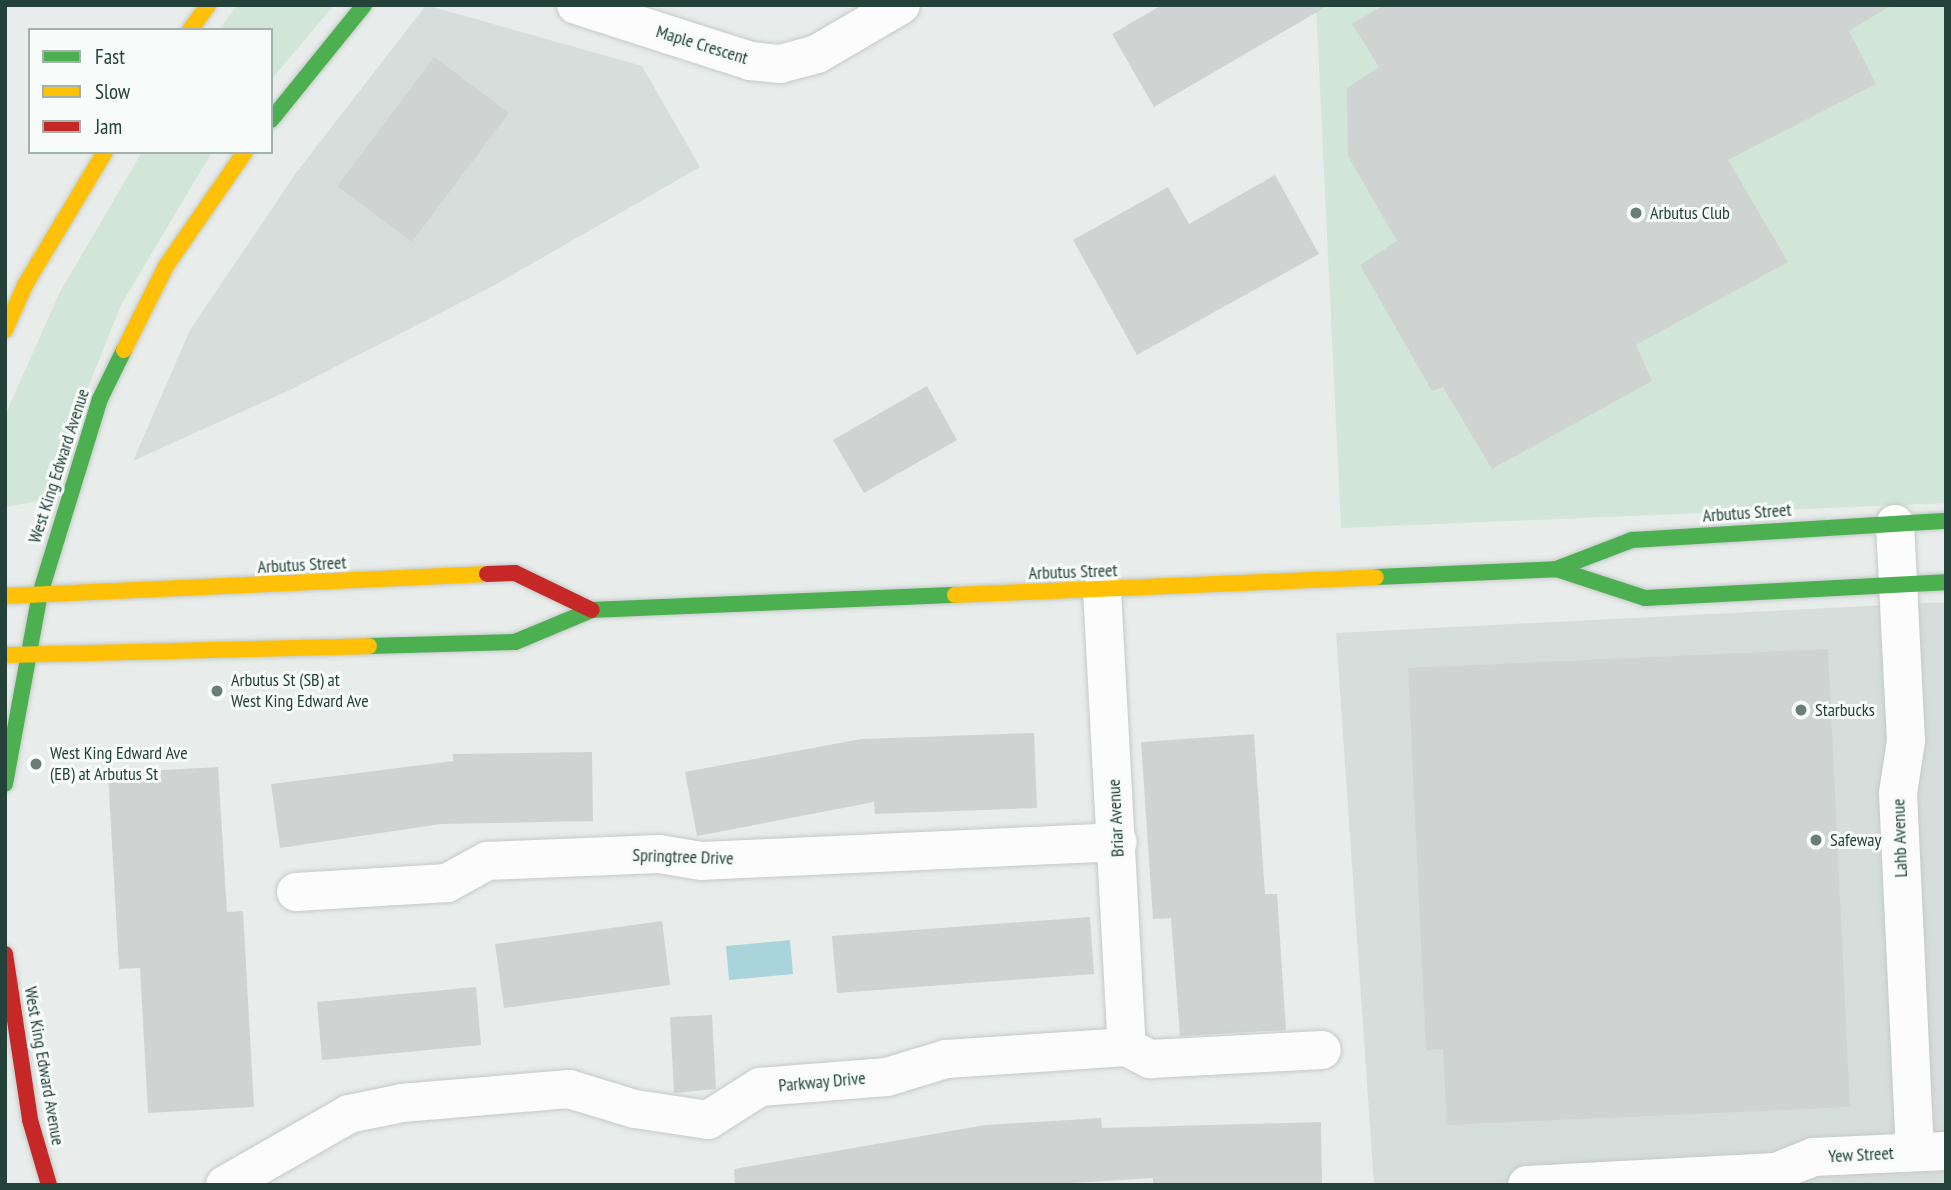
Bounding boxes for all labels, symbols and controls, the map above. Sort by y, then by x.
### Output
street label: Maple Crescent [654,21,750,69]
legend [28,28,273,154]
text: Fast [95,43,125,70]
text: Slow [95,78,130,105]
text: Jam [95,113,122,140]
place label: Arbutus Club [1650,202,1730,224]
marker: Arbutus Club [1628,205,1644,221]
street label: West King Edward Avenue [24,386,94,546]
street label: Arbutus Street [1702,499,1792,527]
street label: Arbutus Street [257,552,347,578]
street label: Arbutus Street [1028,560,1118,584]
place label: Arbutus St (SB) at West King Edward Ave [231,670,369,712]
marker: Arbutus St (SB) at West King Edward Ave [209,683,225,699]
place label: Starbucks [1815,699,1875,721]
marker: Starbucks [1793,702,1809,718]
place label: West King Edward Ave (EB) at Arbutus St [50,743,188,786]
marker: West King Edward Ave (EB) at Arbutus St [28,756,44,772]
street label: Briar Avenue [1103,778,1129,858]
street label: Lahb Avenue [1888,798,1912,878]
place label: Safeway [1830,829,1881,851]
marker: Safeway [1808,832,1824,848]
street label: Springtree Drive [632,844,734,870]
street label: West King Edward Avenue [19,985,69,1147]
street label: Parkway Drive [777,1067,867,1097]
street label: Yew Street [1828,1142,1894,1168]

